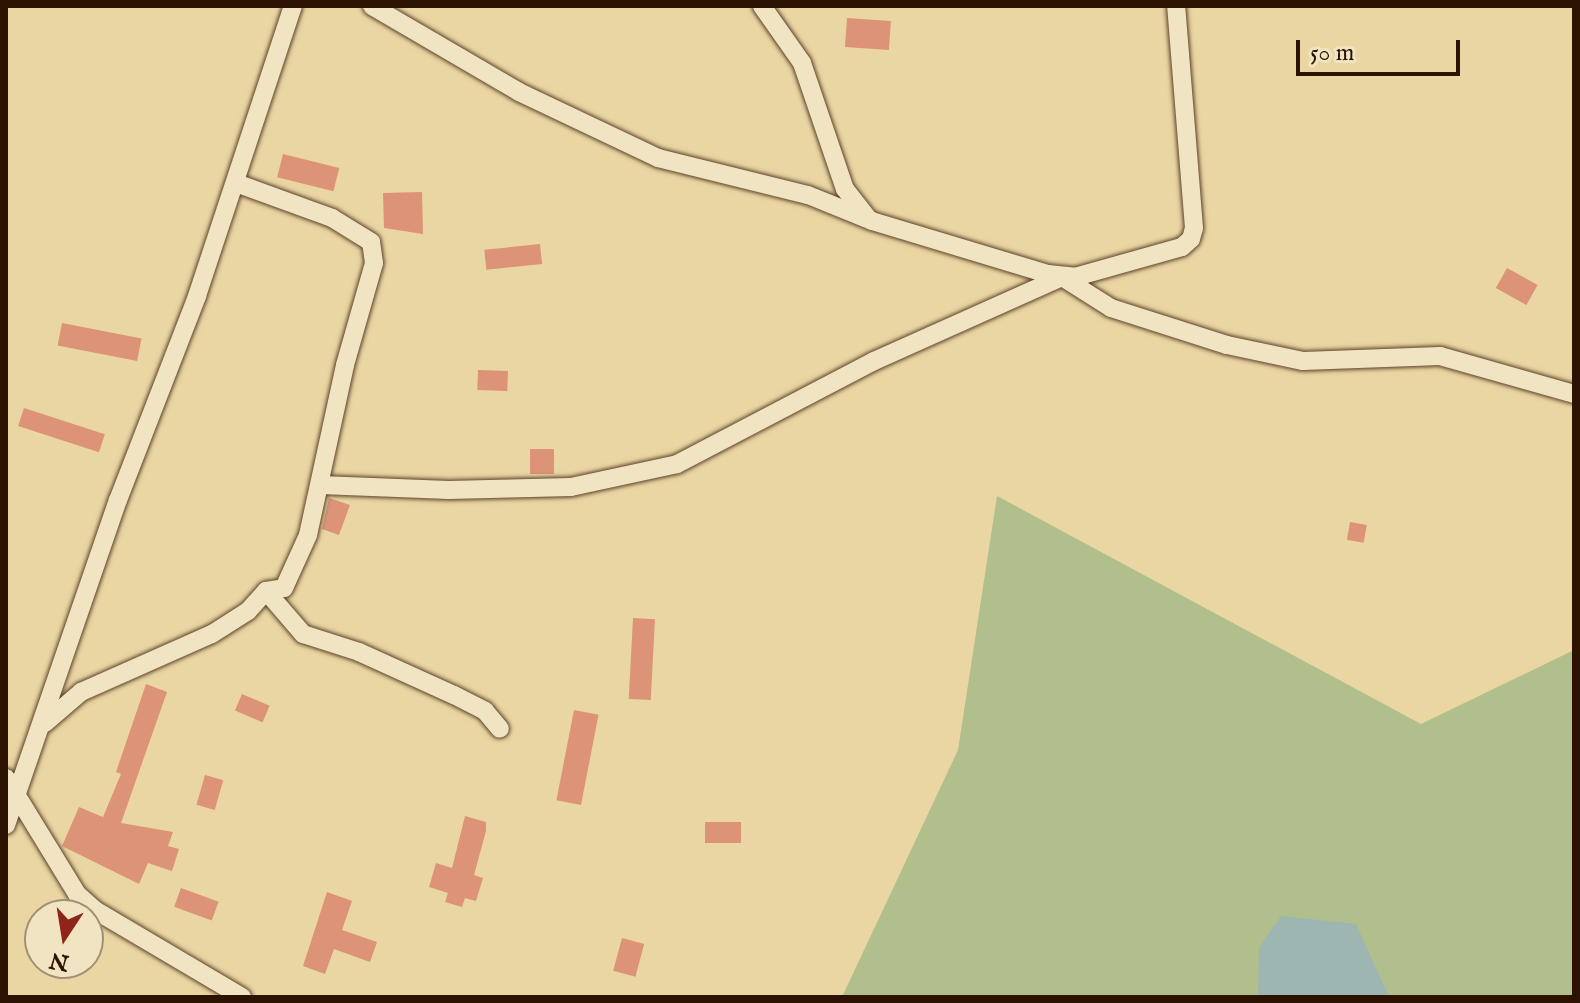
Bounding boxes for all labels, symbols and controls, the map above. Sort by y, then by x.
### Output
scale bar [1300,24,1464,74]
text: 50 m [1310,38,1354,69]
north arrow [24,899,104,979]
text: N [47,945,72,976]

